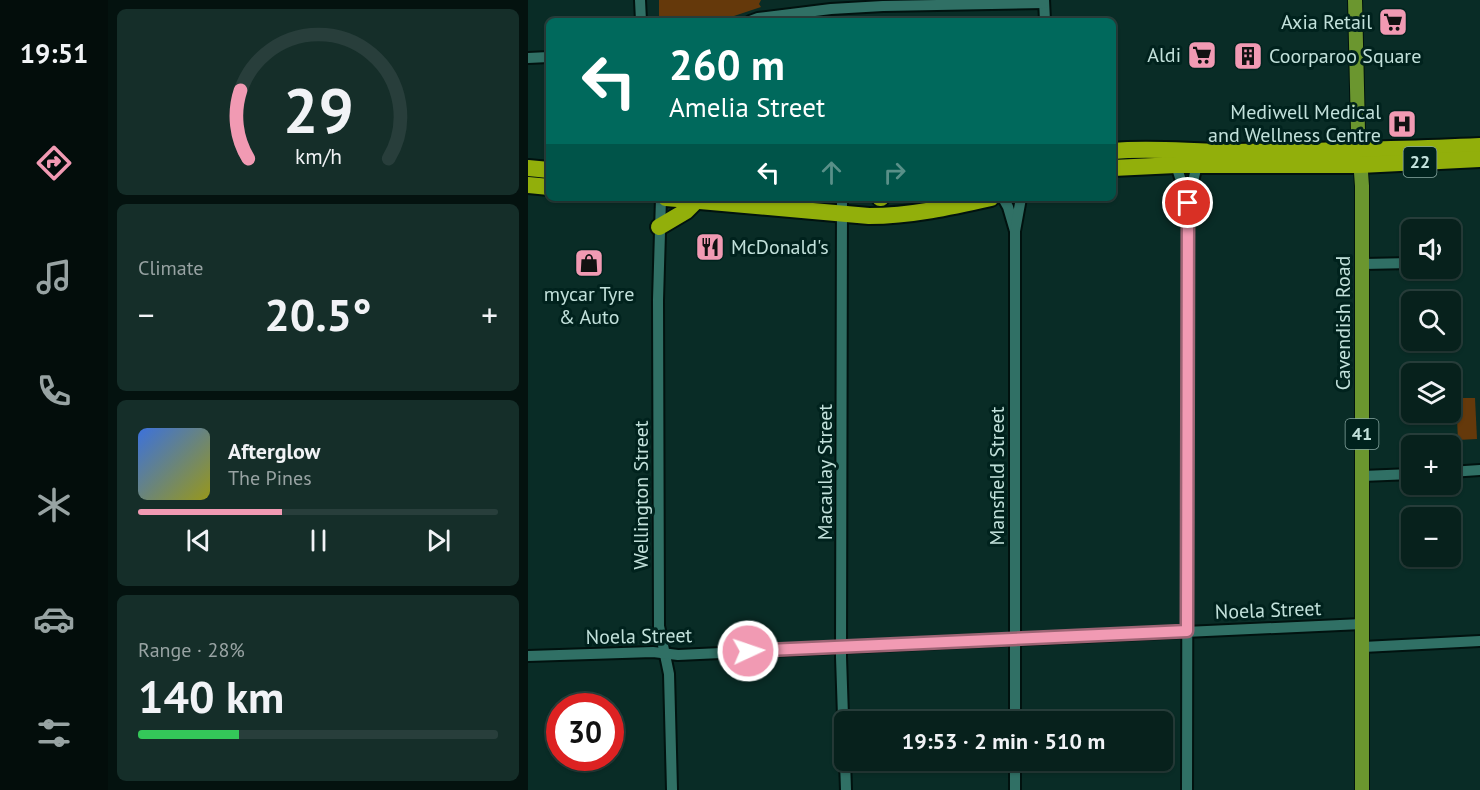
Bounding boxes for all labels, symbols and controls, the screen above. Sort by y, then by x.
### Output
supermarket icon: Axia Retail [1377,6,1409,38]
place label: Axia Retail [1281,9,1372,35]
text: 19:51 [20,36,88,70]
text: 260 m [669,37,785,92]
supermarket icon: Aldi [1186,39,1218,71]
building icon: Coorparoo Square [1232,40,1264,72]
icon: left [570,42,648,120]
place label: Aldi [1147,42,1181,68]
place label: Coorparoo Square [1269,43,1421,69]
text: 29 [283,69,353,150]
text: Amelia Street [669,90,825,124]
place label: Mediwell Medical and Wellness Centre [1208,99,1381,148]
hospital icon: Mediwell Medical and Wellness Centre [1386,108,1418,140]
icon: directions [33,142,75,184]
text: km/h [294,143,341,171]
road number: 22 [1404,147,1436,177]
icon: left [752,156,785,189]
icon: ahead [815,156,848,189]
icon: right [878,156,911,189]
pin [1162,177,1213,228]
icon: arrive [1171,186,1204,219]
map controls [1401,219,1461,567]
button: sound [1401,219,1461,279]
restaurant icon: McDonald's [694,231,726,263]
place label: McDonald's [731,234,829,260]
shop icon: mycar Tyre & Auto [573,247,605,279]
text: Climate [138,255,204,281]
icon: music [33,256,75,298]
street label: Cavendish Road [1330,256,1356,390]
place label: mycar Tyre & Auto [544,281,634,330]
text: 20.5° [264,285,372,343]
button: search [1401,291,1461,351]
text: − [138,293,155,336]
text: + [481,293,498,336]
button: layers [1401,363,1461,423]
icon: phone [33,370,75,412]
street label: Macaulay Street [812,404,838,540]
street label: Mansfield Street [984,406,1010,546]
road number: 41 [1346,419,1378,449]
street label: Wellington Street [628,420,654,570]
button: + [1401,435,1461,495]
text: Afterglow [228,437,320,465]
text: The Pines [228,465,312,491]
icon: climate [33,484,75,526]
button: − [1401,507,1461,567]
icon: previous [182,524,215,557]
icon: pause [302,524,335,557]
icon: next [422,524,455,557]
street label: Noela Street [1214,595,1322,625]
icon: car [33,598,75,640]
position arrow [716,619,780,683]
street label: Noela Street [586,622,693,650]
text: Range · 28% [138,637,245,663]
text: 140 km [138,667,284,725]
speed limit sign: 30 [546,693,624,771]
icon: filters [33,712,75,754]
text: 19:53 · 2 min · 510 m [902,727,1105,755]

